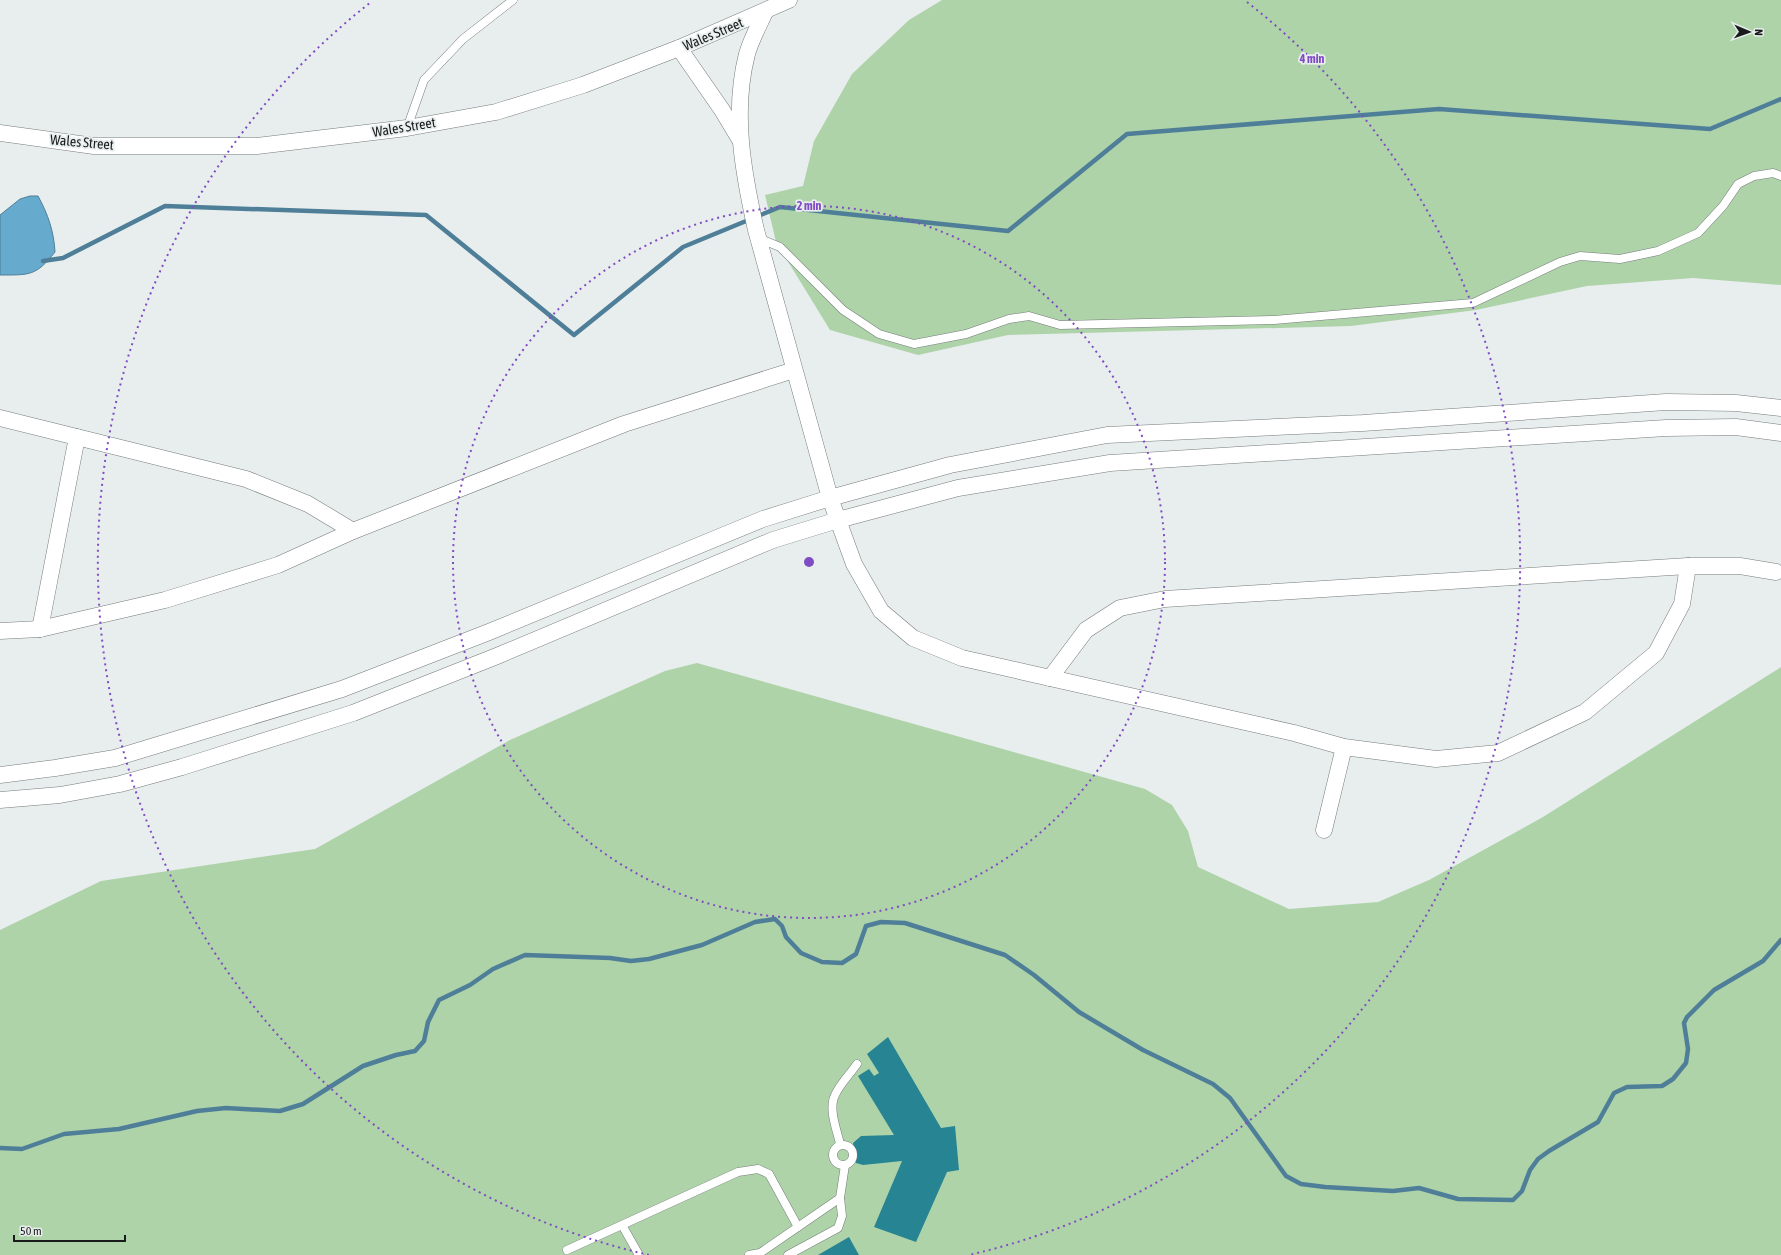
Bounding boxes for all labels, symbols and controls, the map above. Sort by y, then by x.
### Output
north arrow [1729,12,1769,52]
street label: Wales Street [681,14,745,54]
text: N [1753,29,1765,36]
text: 4 min [1299,52,1324,66]
street label: Wales Street [371,114,437,140]
street label: Wales Street [50,131,114,153]
text: 2 min [797,199,821,213]
centre of rings [802,555,816,569]
scale bar [14,1217,125,1243]
text: 50 m [20,1224,42,1238]

